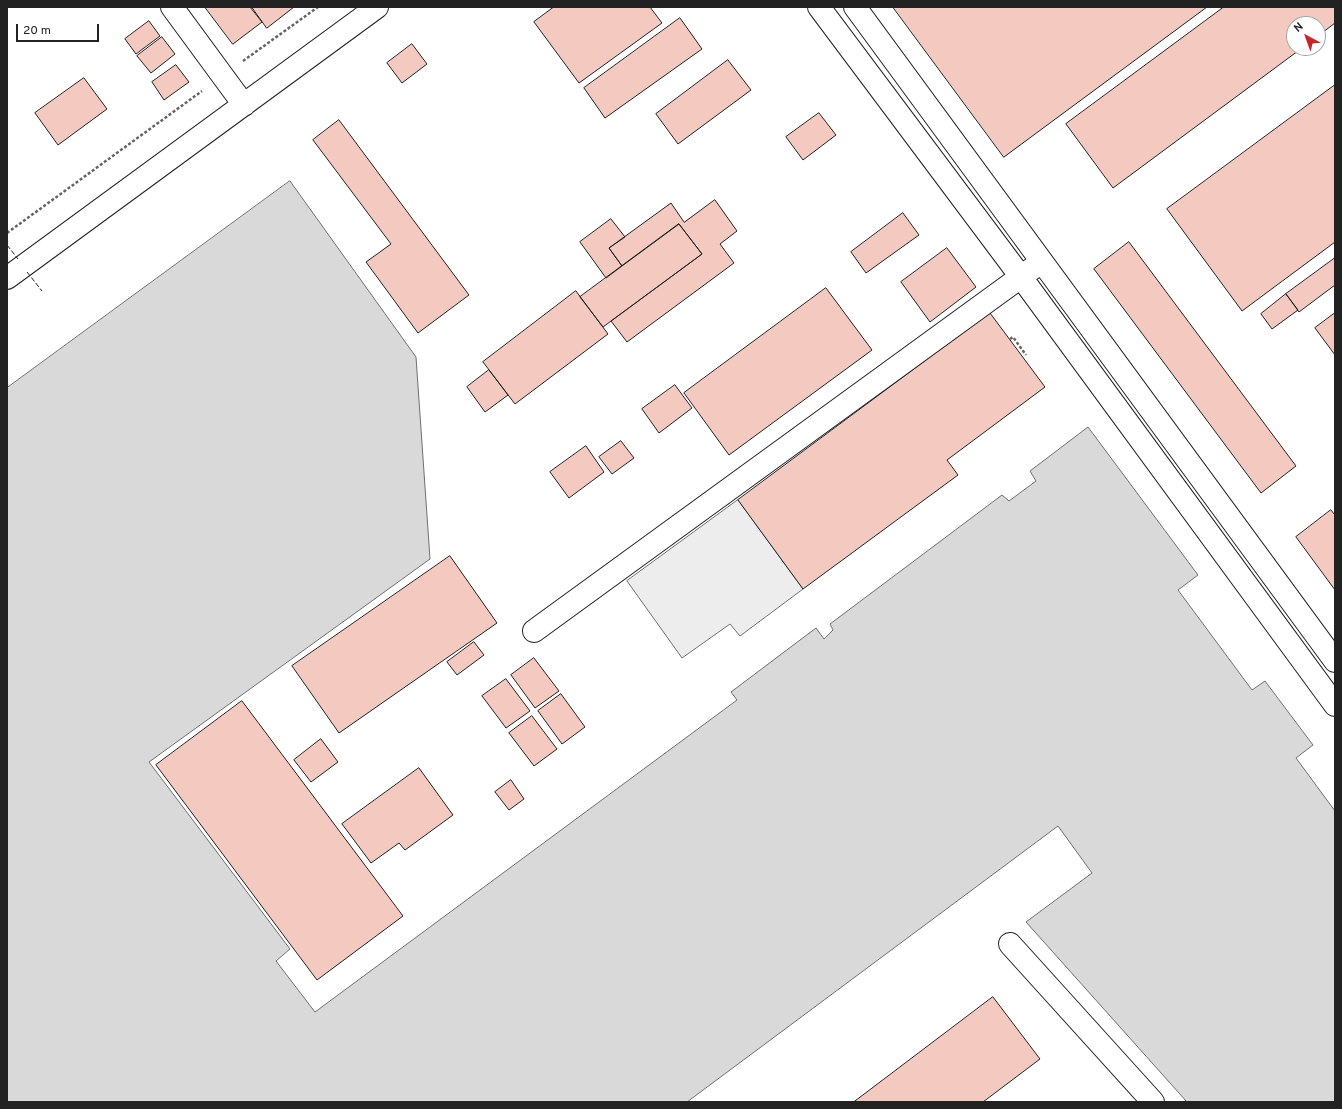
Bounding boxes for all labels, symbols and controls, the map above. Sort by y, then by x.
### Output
scale bar [18,16,101,42]
north arrow [1286,16,1326,56]
text: N [1291,20,1306,36]
text: 20 m [23,23,51,39]

